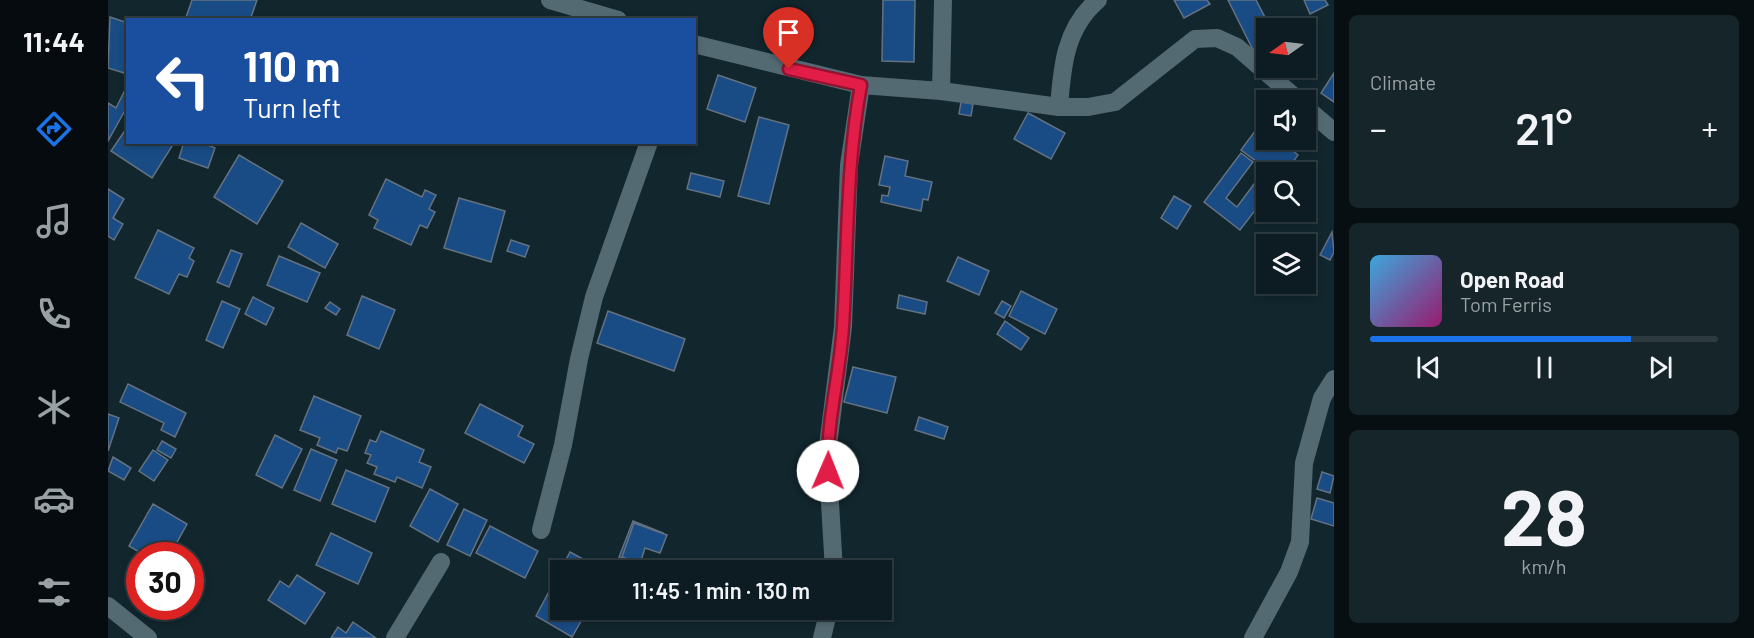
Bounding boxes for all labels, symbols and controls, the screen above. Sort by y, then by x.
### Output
pin [763,7,814,69]
icon: arrive [772,16,805,49]
north arrow [1256,18,1316,78]
map controls [1256,18,1316,294]
text: 11:44 [23,25,85,57]
text: 110 m [243,40,340,90]
icon: left [144,42,222,120]
text: Climate [1370,70,1436,94]
button: sound [1256,90,1316,150]
text: Turn left [243,91,341,123]
text: 21° [1515,100,1573,154]
icon: directions [33,108,75,150]
text: − [1370,108,1387,148]
text: + [1701,108,1718,148]
button: search [1256,162,1316,222]
icon: music [33,200,75,242]
button: layers [1256,234,1316,294]
text: Open Road [1460,266,1564,292]
text: Tom Ferris [1460,292,1552,316]
icon: phone [33,293,75,335]
icon: previous [1412,351,1445,384]
icon: pause [1528,351,1561,384]
icon: next [1644,351,1677,384]
icon: climate [33,386,75,428]
position arrow [796,439,860,503]
text: 28 [1501,468,1587,562]
icon: car [33,478,75,520]
speed limit sign: 30 [126,542,204,620]
text: km/h [1521,554,1567,578]
icon: filters [33,571,75,613]
text: 11:45 · 1 min · 130 m [632,577,810,603]

